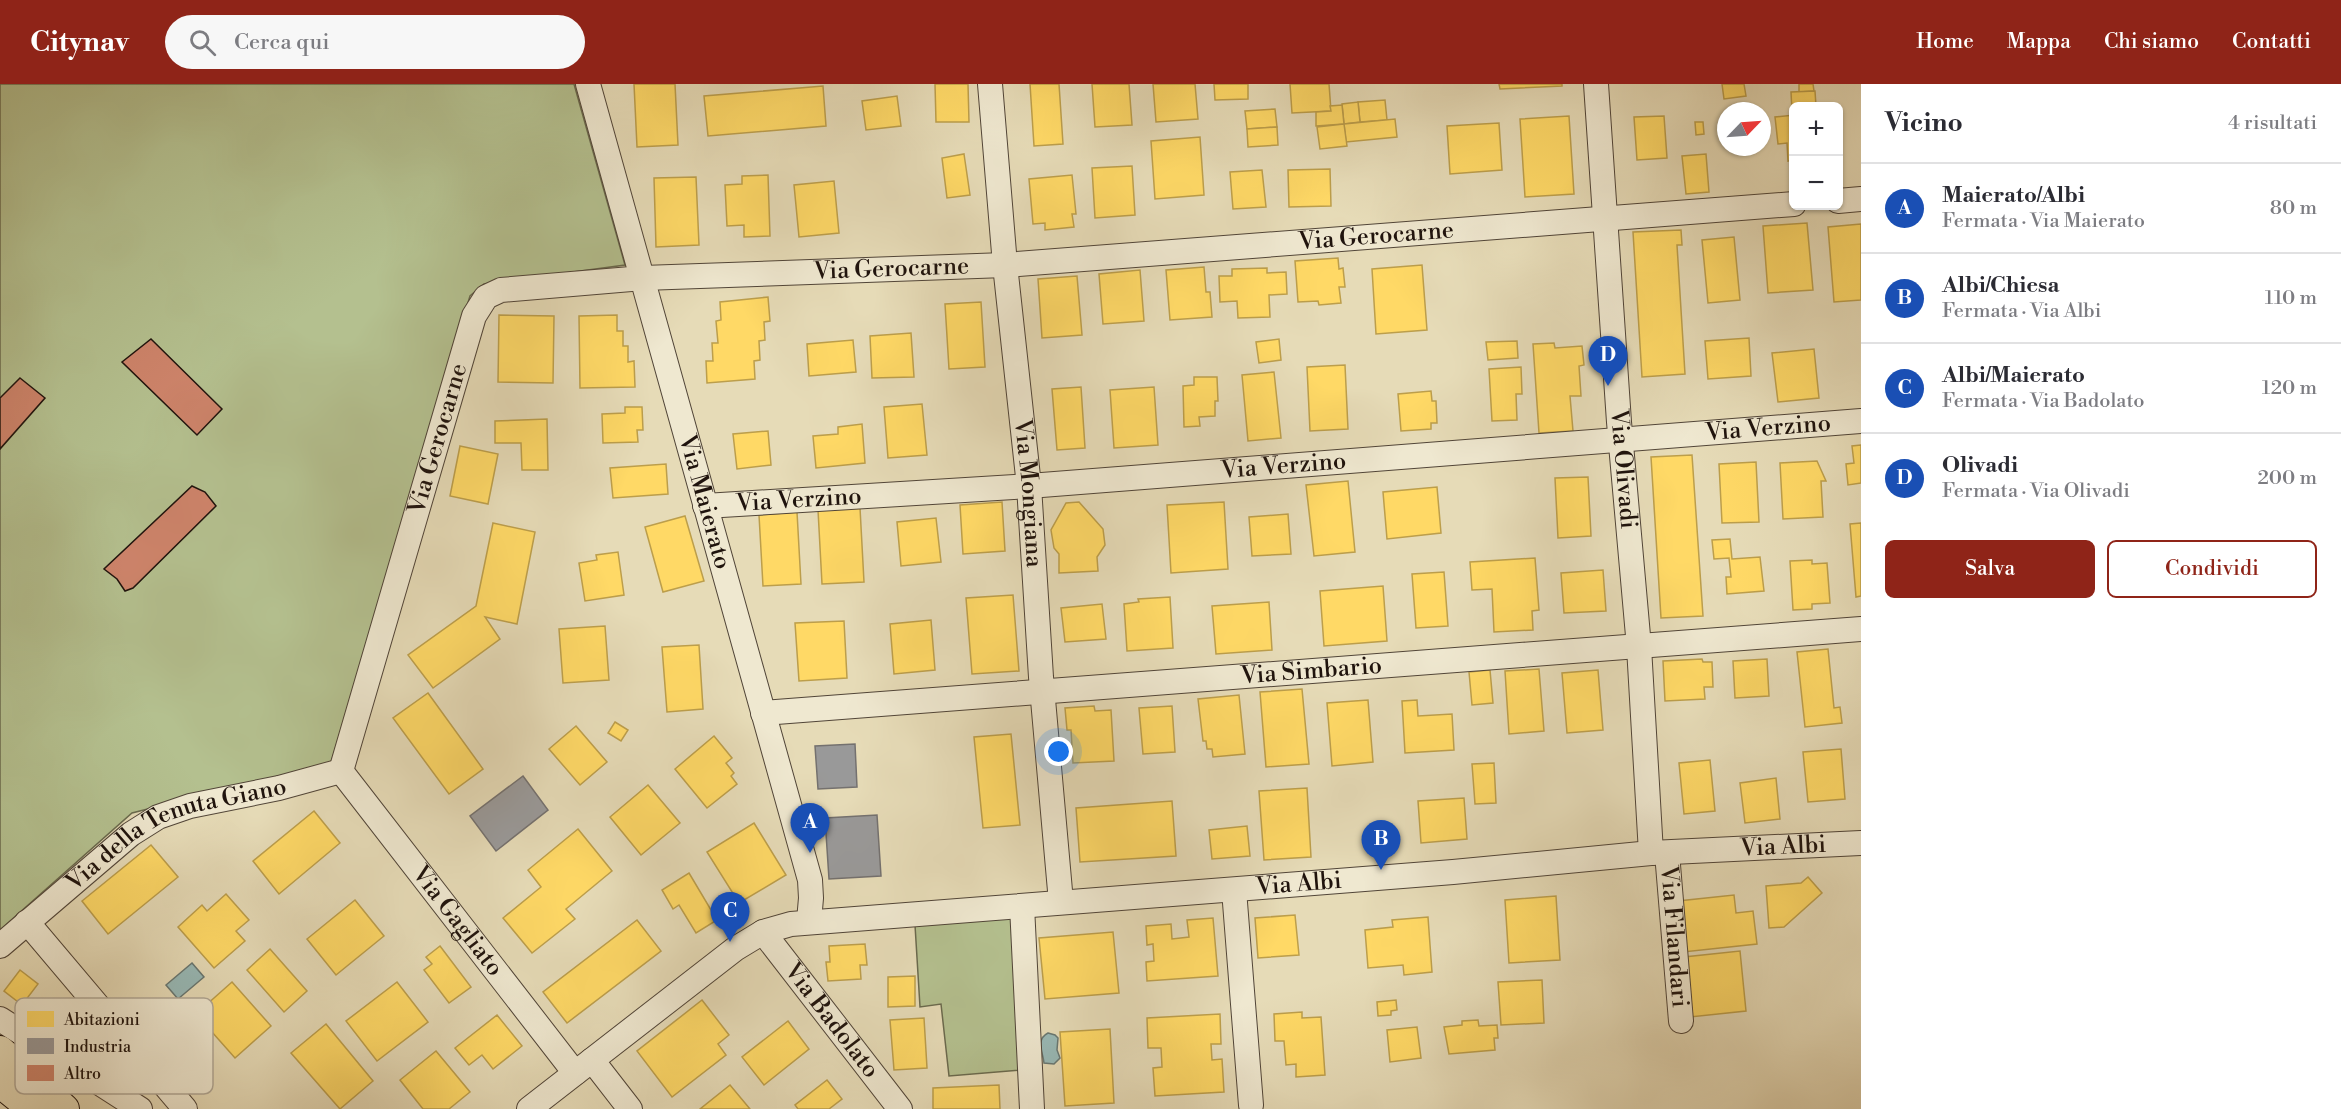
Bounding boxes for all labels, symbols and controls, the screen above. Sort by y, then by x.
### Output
search box [165,15,585,69]
text: Citynav [30,25,129,60]
icon: search [186,26,219,59]
text: Cerca qui [234,29,330,56]
text: Home [1916,29,1974,55]
text: Mappa [2007,29,2071,55]
text: Chi siamo [2104,29,2199,55]
text: Contatti [2232,29,2311,55]
north arrow [1717,102,1771,156]
map controls [1789,102,1843,210]
button: + [1789,102,1843,156]
text: Vicino [1885,107,1963,139]
text: 4 risultati [2228,111,2317,136]
button: − [1789,156,1843,210]
text: Maierato/Albi [1942,182,2085,209]
text: A [1897,196,1912,221]
text: 80 m [2270,196,2317,221]
text: Fermata · Via Maierato [1942,209,2145,234]
street label: Via Gerocarne [1296,215,1455,257]
street label: Via Gerocarne [812,251,970,287]
text: Albi/Chiesa [1942,272,2059,299]
text: B [1897,286,1912,311]
text: 110 m [2265,286,2317,311]
text: Fermata · Via Albi [1942,299,2101,324]
pin: D [1588,336,1628,386]
street label: Via Gerocarne [402,360,474,519]
text: Albi/Maierato [1942,362,2085,389]
text: C [1897,376,1912,401]
text: 120 m [2262,376,2317,401]
text: Fermata · Via Badolato [1942,389,2145,414]
street label: Via Olivadi [1603,407,1643,530]
street label: Via Verzino [1703,408,1832,448]
street label: Via Mongiana [1007,416,1049,569]
street label: Via Maierato [671,430,738,573]
street label: Via Verzino [1219,446,1347,486]
text: Olivadi [1942,452,2018,479]
text: D [1897,466,1912,491]
text: 200 m [2257,466,2317,491]
text: Fermata · Via Olivadi [1942,479,2130,504]
street label: Via Verzino [734,481,862,519]
button: Salva [1885,540,2095,598]
button: Condividi [2107,540,2317,598]
street label: Via Simbario [1239,651,1383,691]
your location [1044,737,1073,766]
street label: Via della Tenuta Giano [59,772,290,898]
pin: A [790,804,830,853]
pin: B [1362,820,1400,870]
street label: Via Albi [1739,830,1827,864]
street label: Via Gagliato [404,859,510,983]
street label: Via Filandari [1653,864,1695,1009]
street label: Via Albi [1254,866,1343,903]
pin: C [710,892,750,942]
street label: Via Badolato [777,956,886,1084]
legend [15,998,213,1094]
text: Abitazioni [63,1010,140,1030]
text: Industria [64,1037,132,1057]
text: Altro [63,1064,101,1084]

